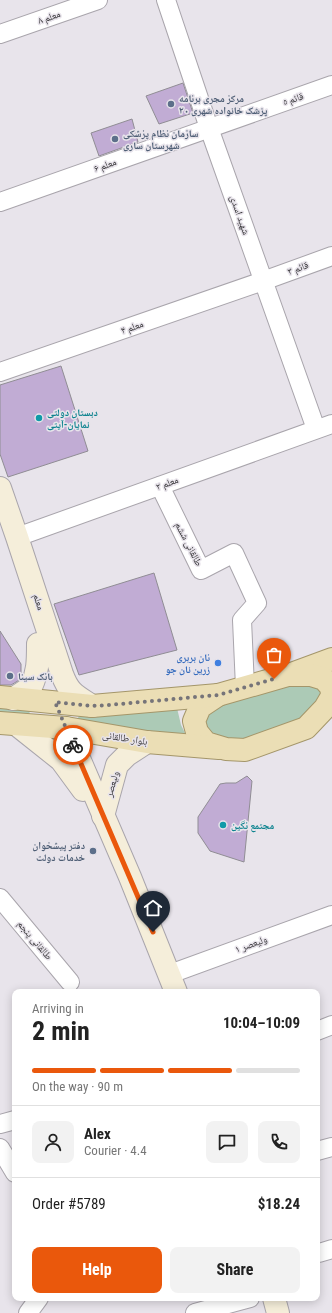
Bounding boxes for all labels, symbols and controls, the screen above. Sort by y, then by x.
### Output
street label: معلم ۸ [36,8,63,28]
street label: قائم ٥ [281,90,306,110]
place label: مرکز مجری برنامه پزشک خانواده شهری ٢٠ [179,93,268,117]
marker: مرکز مجری برنامه پزشک خانواده شهری ٢٠ [166,99,176,109]
place label: سازمان نظام پزشکی شهرستان ساری [123,128,199,152]
marker: سازمان نظام پزشکی شهرستان ساری [110,134,120,144]
street label: معلم ۶ [92,156,119,176]
street label: شهید اسدی [227,194,252,237]
street label: قائم ٣ [286,259,311,279]
street label: معلم ۴ [119,318,146,338]
place label: دبستان دولتی نمایان-آیتی [47,407,98,431]
marker: دبستان دولتی نمایان-آیتی [34,413,44,423]
street label: معلم ٢ [154,474,181,494]
street label: طالقانی ششم [171,520,205,569]
street label: معلم [29,592,47,613]
pin [257,638,291,679]
icon: bag [263,644,285,666]
place label: نان بربری زرین نان جو [165,652,210,676]
marker: نان بربری زرین نان جو [213,658,223,668]
marker: بانک سینا [5,671,15,681]
place label: بانک سینا [18,671,53,682]
courier [53,725,93,765]
street label: بلوار طالقانی [101,729,149,748]
icon: bike [62,734,84,756]
street label: ولیعصر [103,770,121,799]
marker: مجتمع نگین [218,820,228,830]
place label: مجتمع نگین [231,820,274,833]
place label: دفتر پیشخوان خدمات دولت [32,840,86,864]
marker: دفتر پیشخوان خدمات دولت [88,846,98,856]
pin [136,891,170,932]
icon: home [142,897,164,919]
street label: طالقانی پنجم [14,918,55,963]
street label: ولیعصر ١ [234,933,269,955]
text: Arriving in [32,1001,84,1016]
text: 10:04–10:09 [223,1014,300,1032]
text: 2 min [32,1016,90,1046]
text: On the way · 90 m [32,1079,123,1094]
button: person [32,1121,74,1163]
button: chat [206,1121,248,1163]
button: phone [258,1121,300,1163]
text: Alex [84,1125,111,1143]
text: Courier · 4.4 [84,1143,147,1158]
text: Order #5789 [32,1195,106,1213]
text: $18.24 [258,1195,300,1213]
button: Help [32,1247,162,1293]
button: Share [170,1247,300,1293]

